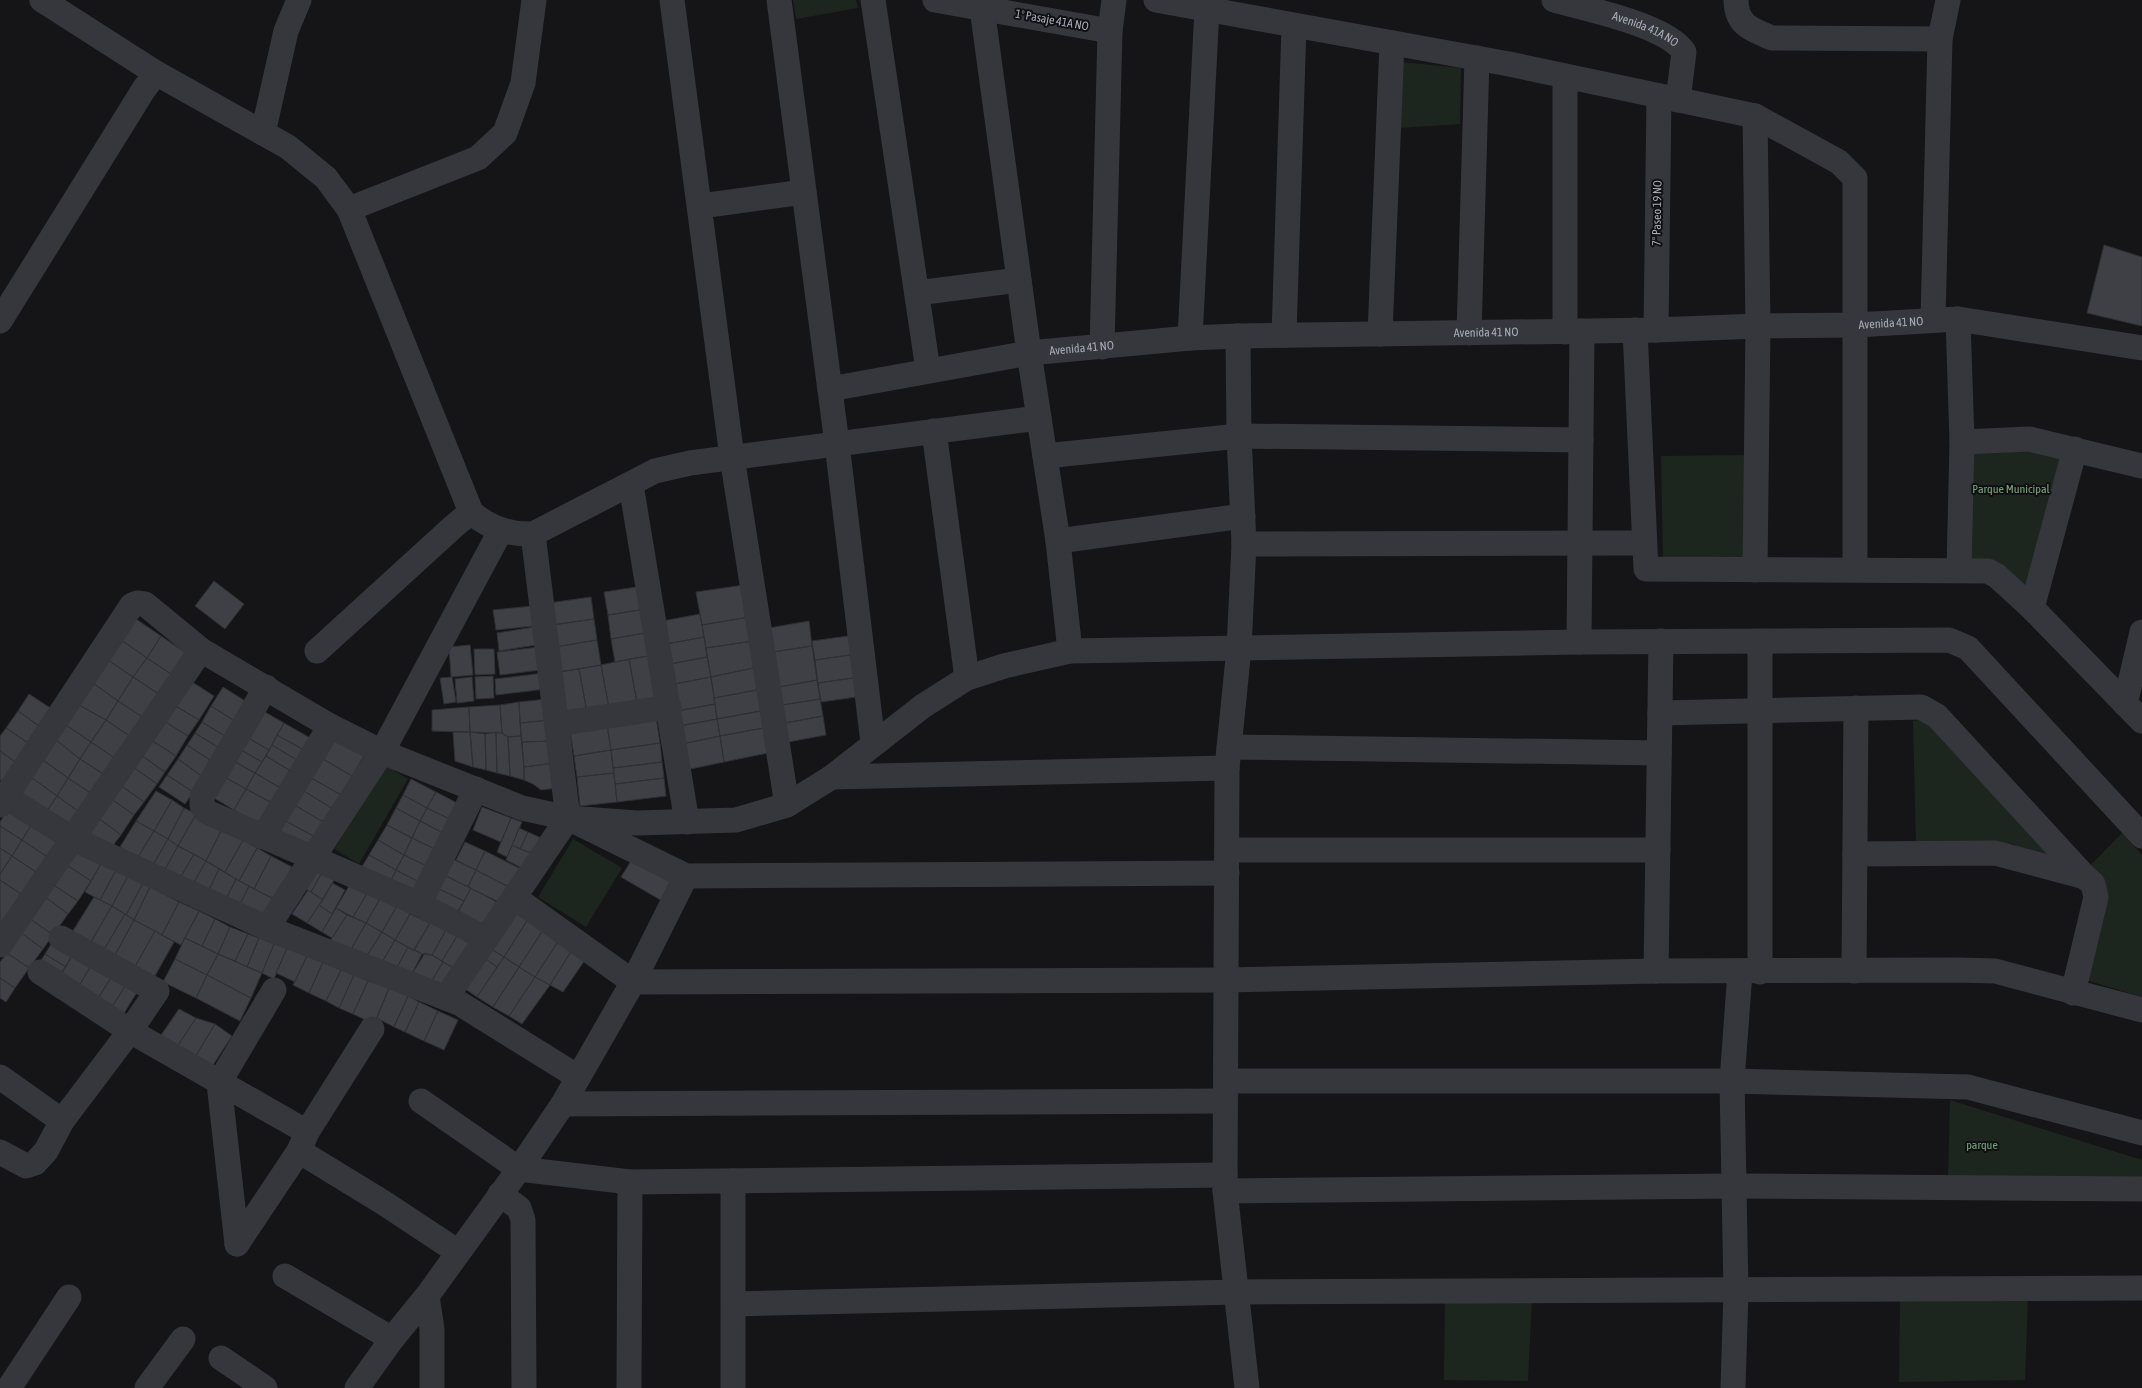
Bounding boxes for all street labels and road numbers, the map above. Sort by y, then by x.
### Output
street label: 1º Pasaje 41A NO [1014,7,1090,33]
street label: Avenida 41A NO [1611,9,1681,50]
street label: 7º Paseo 19 NO [1649,180,1665,246]
street label: Avenida 41 NO [1858,314,1924,332]
street label: Avenida 41 NO [1454,325,1518,340]
street label: Avenida 41 NO [1049,338,1114,358]

